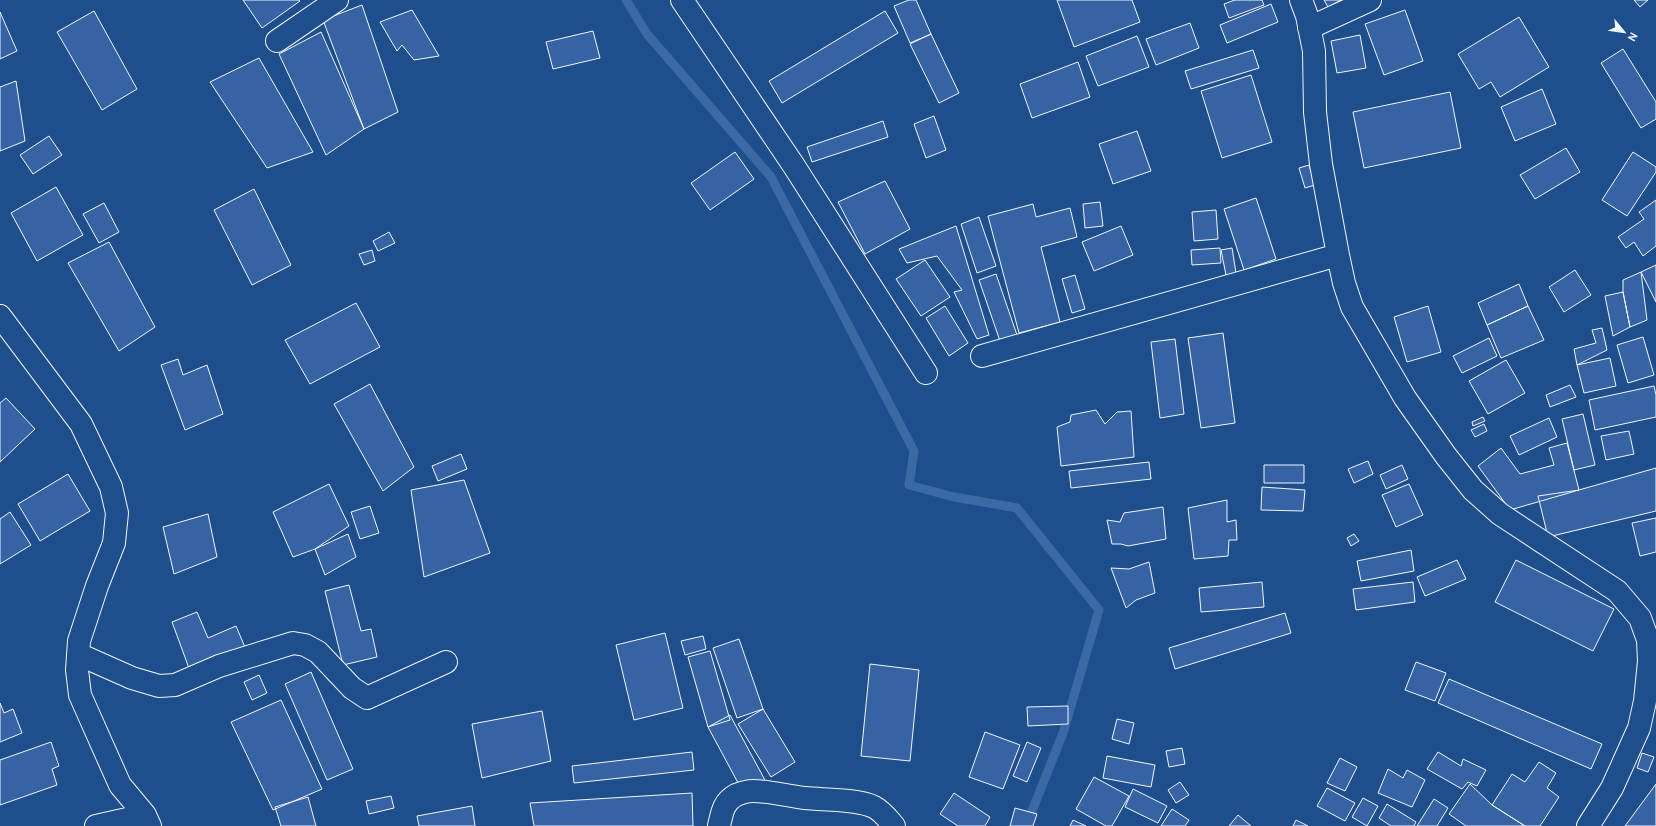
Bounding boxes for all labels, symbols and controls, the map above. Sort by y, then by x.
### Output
north arrow [1604,12,1644,52]
text: N [1625,30,1641,44]

